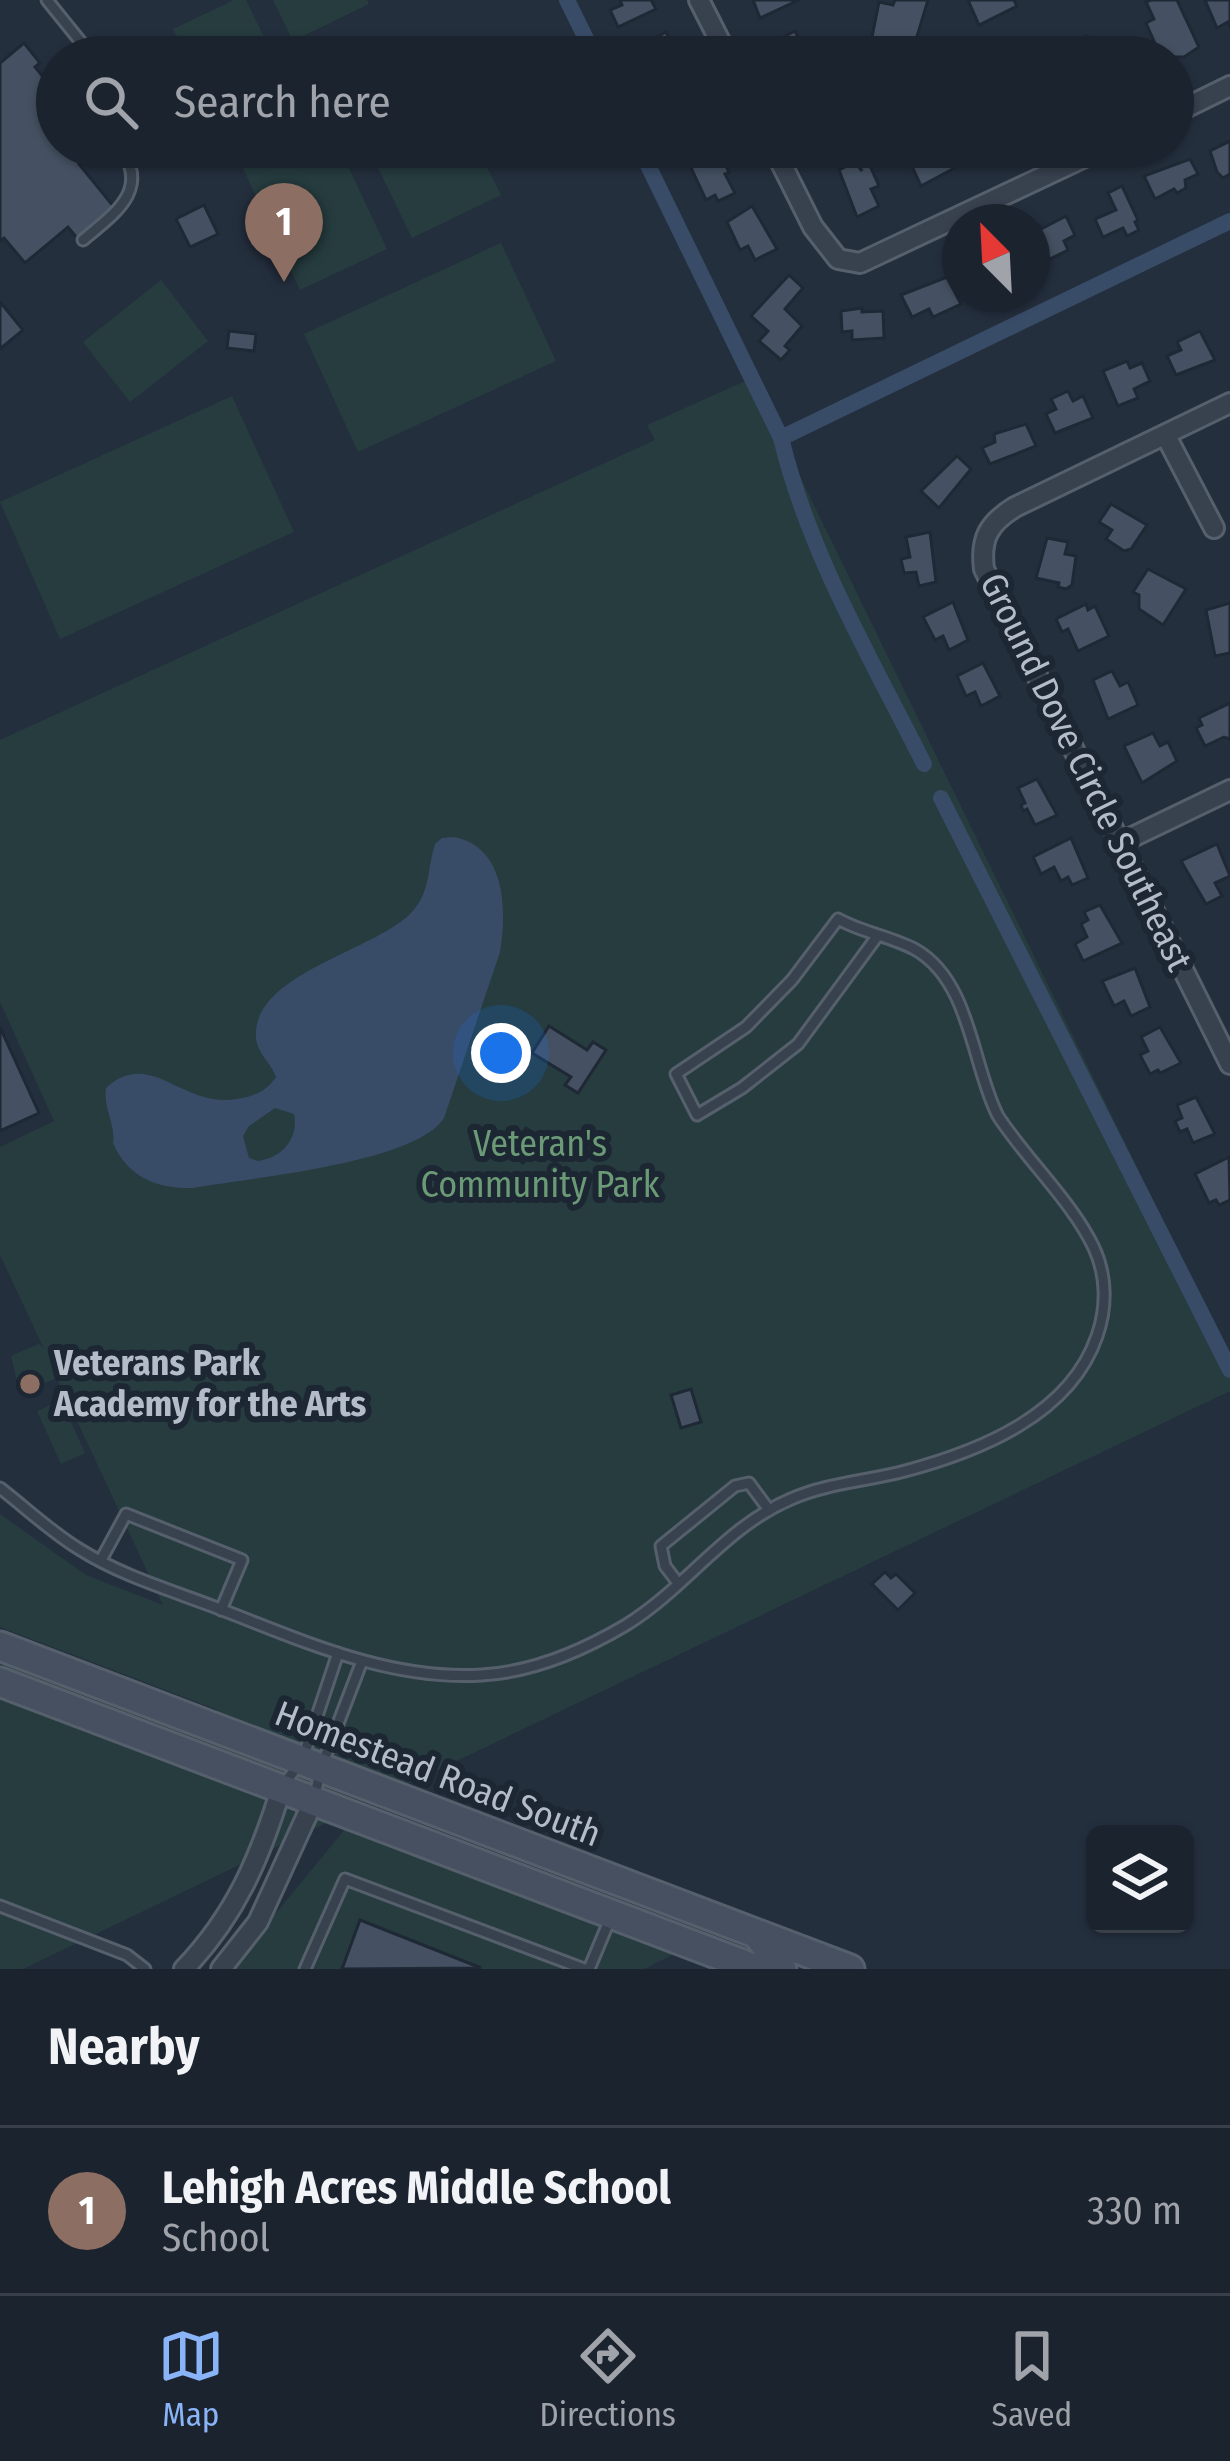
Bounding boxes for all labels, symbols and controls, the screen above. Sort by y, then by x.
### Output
search box [36,36,1194,168]
icon: search [78,69,144,135]
text: Search here [174,75,391,129]
pin: 1 [245,183,323,282]
north arrow [942,204,1050,312]
street label: Ground Dove Circle Southeast [970,566,1202,978]
your location [471,1023,531,1083]
park label: Veteran's Community Park [421,1122,660,1207]
place label: Veterans Park Academy for the Arts [53,1341,367,1426]
marker: Veterans Park Academy for the Arts [17,1371,43,1397]
street label: Homestead Road South [269,1692,607,1856]
map controls [1086,1825,1194,1933]
button: layers [1086,1825,1194,1933]
text: Nearby [48,2016,200,2078]
text: Lehigh Acres Middle School [162,2161,671,2215]
text: 1 [79,2188,95,2234]
text: 330 m [1087,2188,1182,2234]
text: School [162,2215,270,2261]
tab: Map [158,2323,224,2435]
tab: Directions [539,2323,676,2435]
tab: Saved [992,2323,1072,2435]

